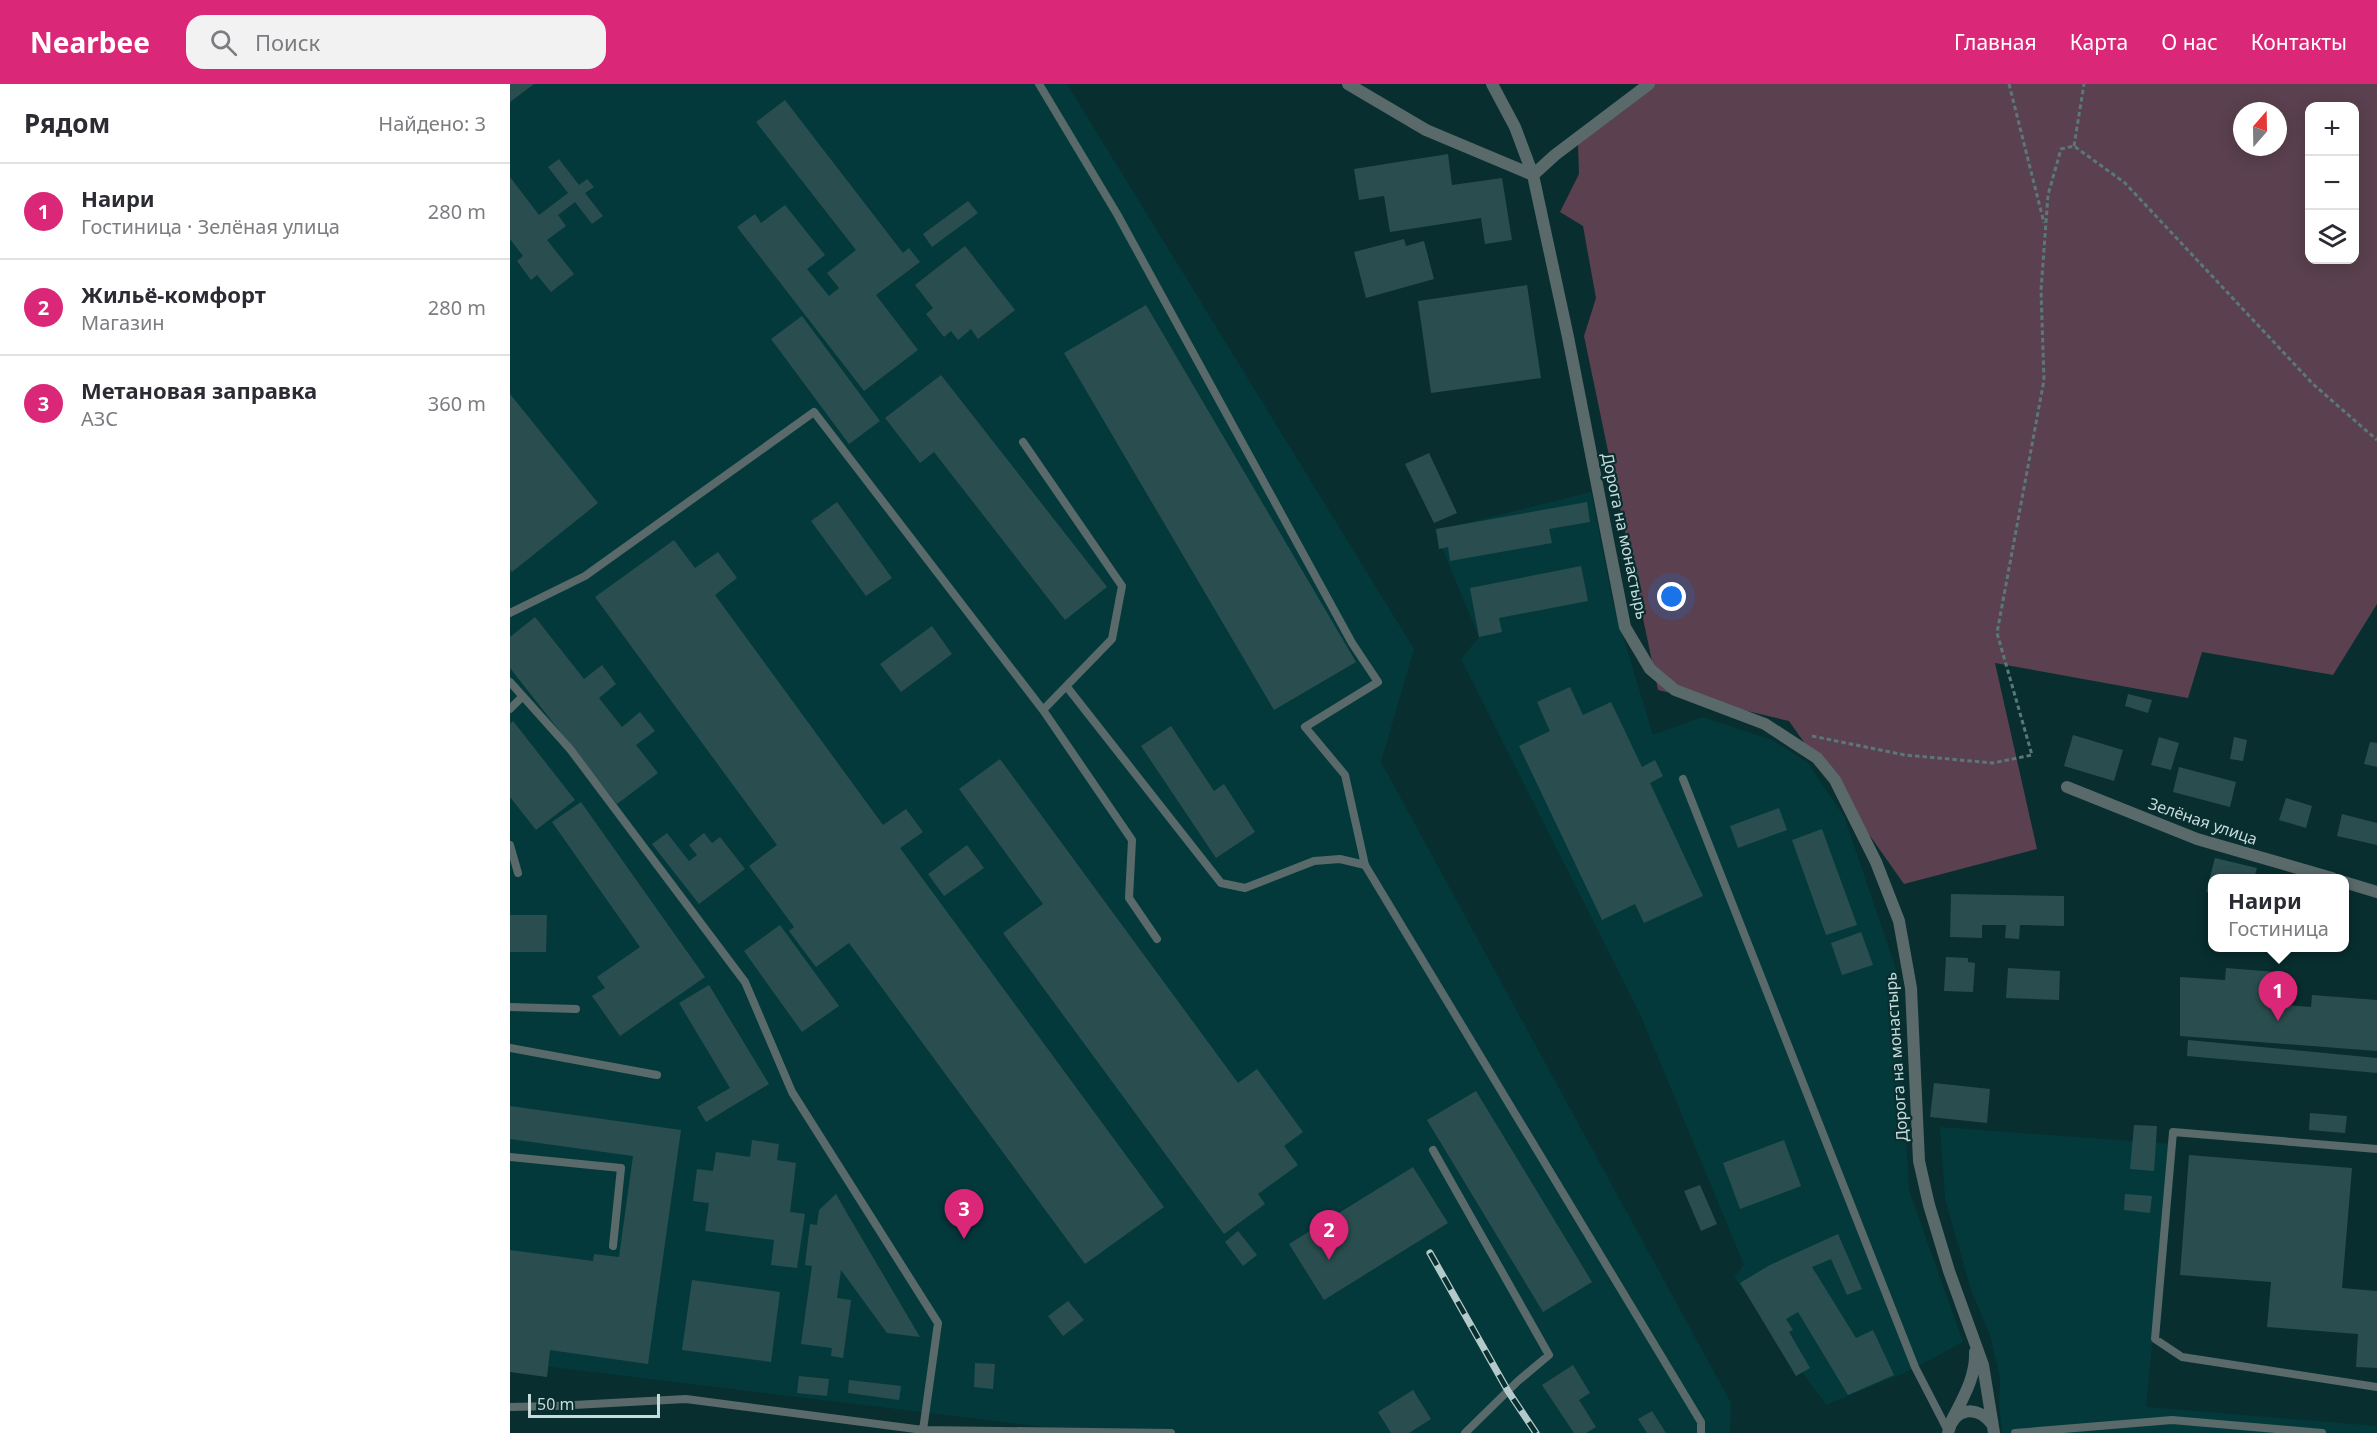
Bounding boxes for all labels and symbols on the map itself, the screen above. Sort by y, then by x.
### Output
north arrow [2233,102,2287,156]
street label: Дорога на монастырь [1597,451,1653,621]
your location [1657,582,1686,611]
street label: Зелёная улица [2146,792,2260,850]
street label: Дорога на монастырь [1879,972,1913,1142]
pin: 1 [2258,972,2298,1021]
pin: 3 [944,1190,984,1239]
pin: 2 [1310,1210,1348,1260]
scale bar [528,1391,660,1418]

